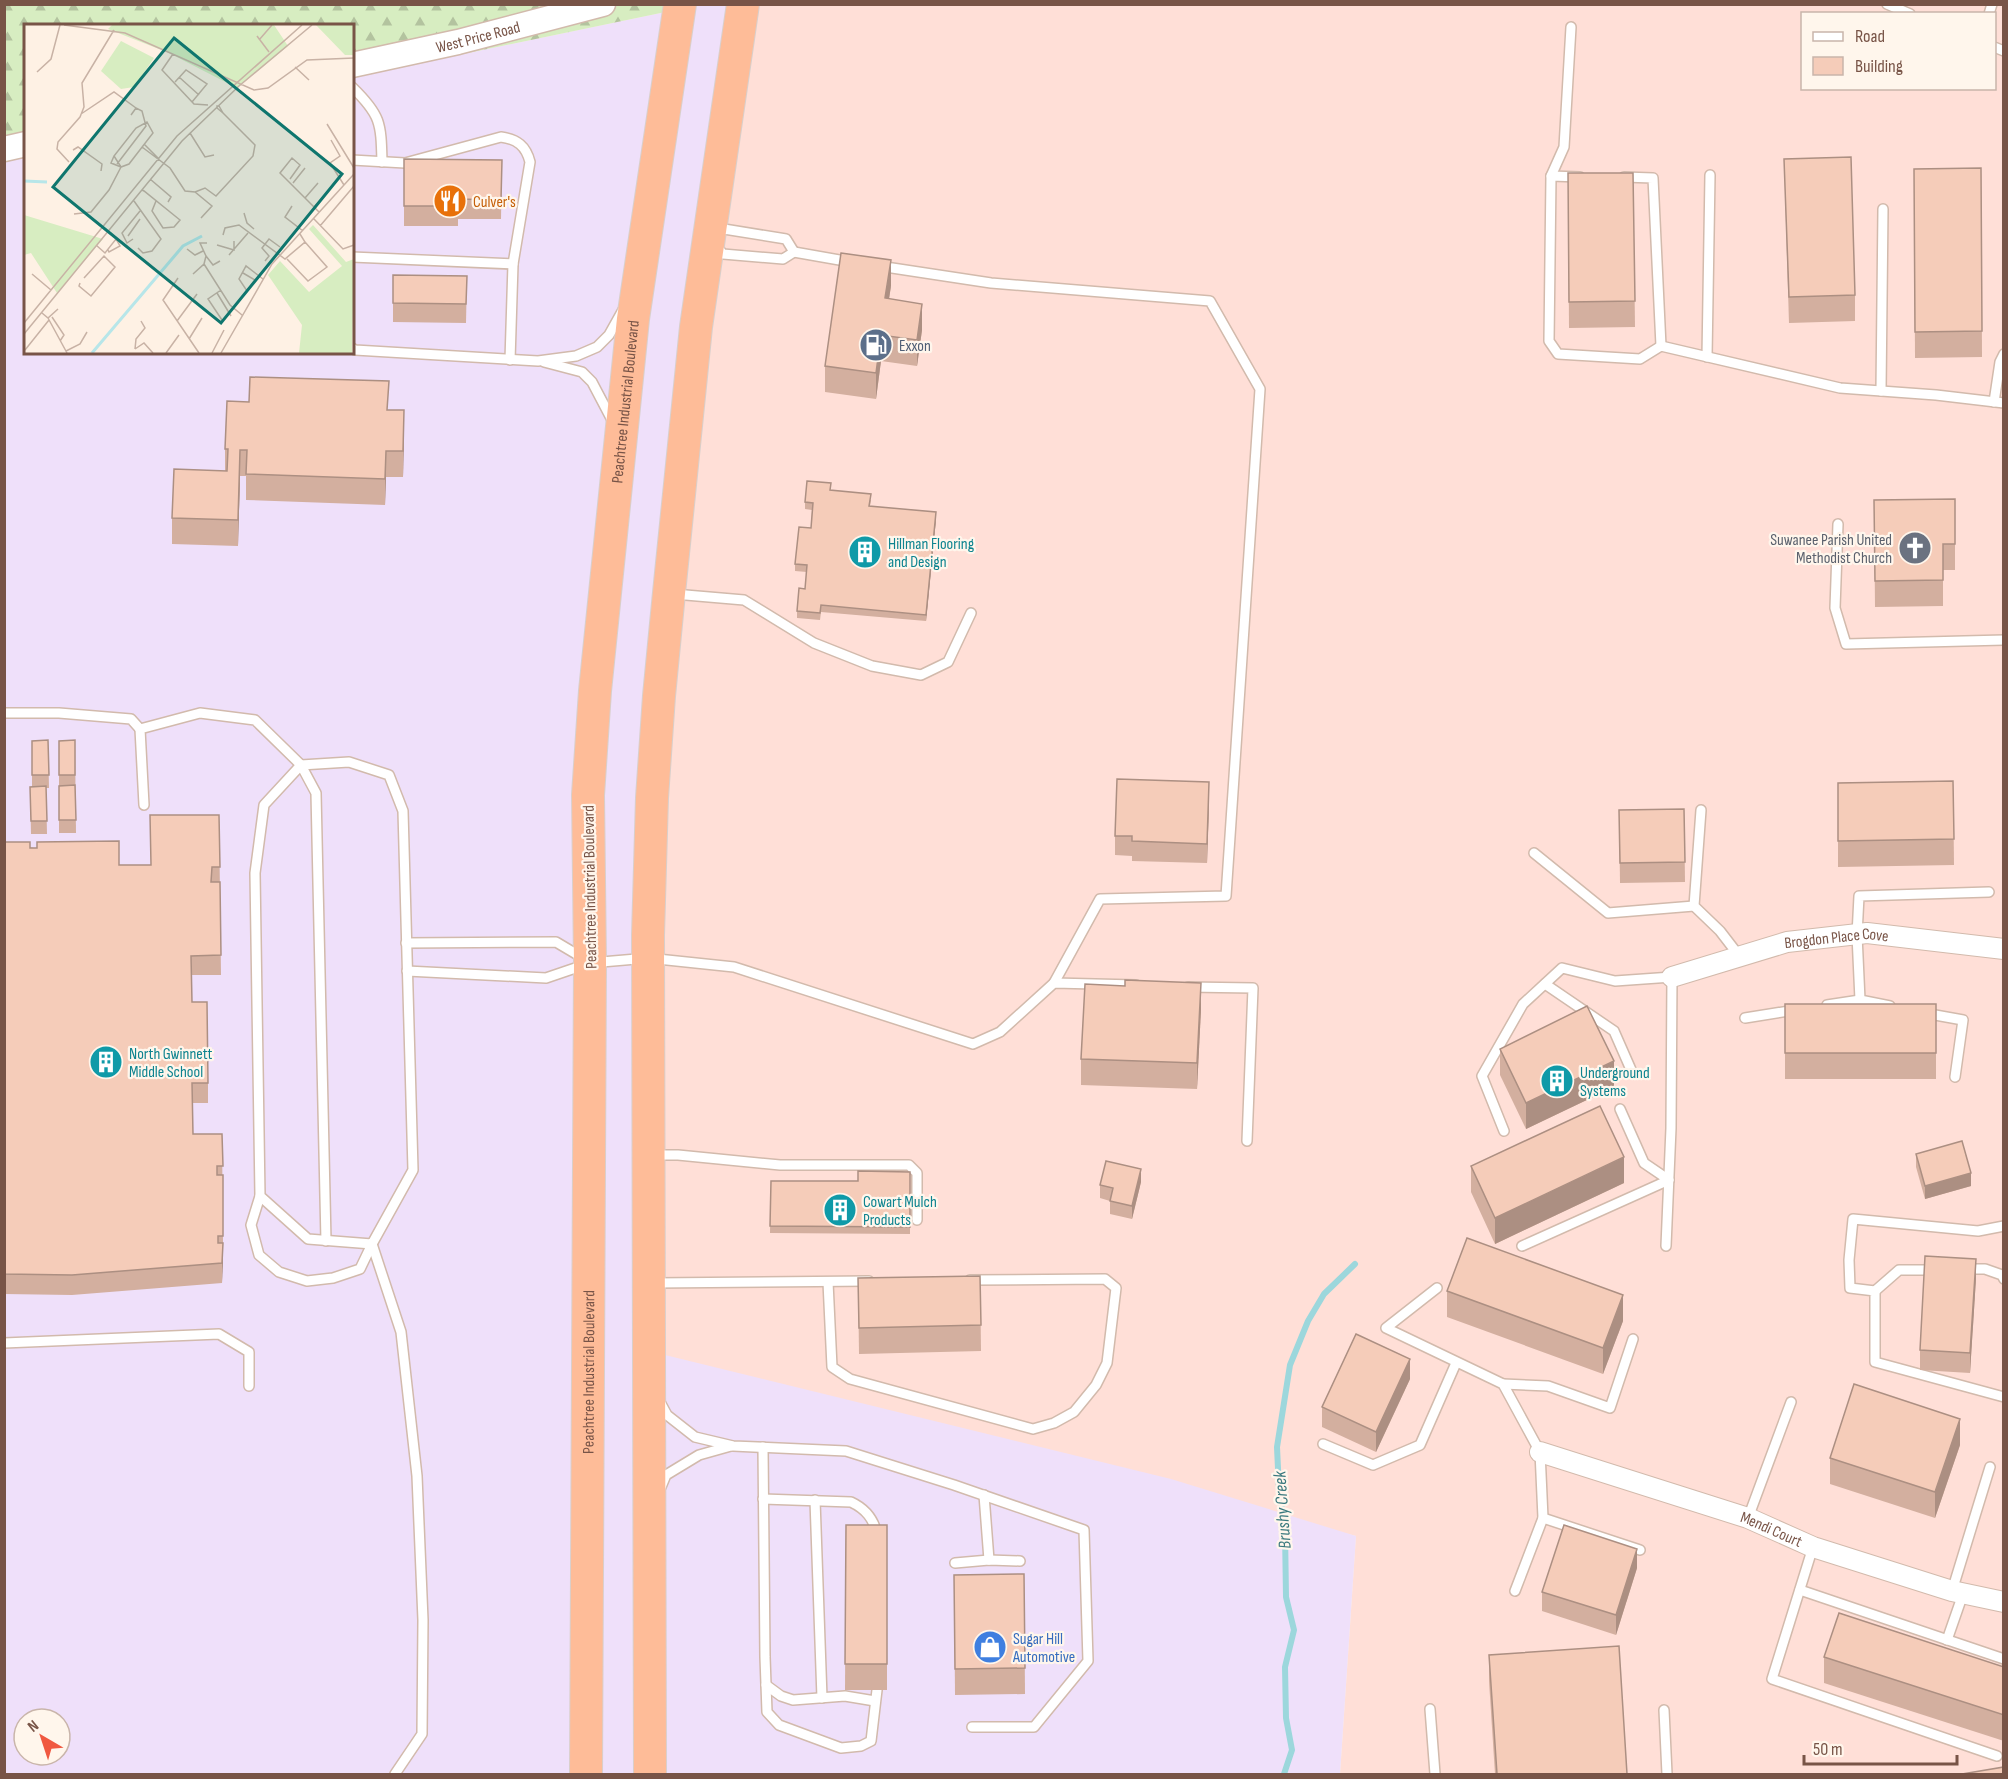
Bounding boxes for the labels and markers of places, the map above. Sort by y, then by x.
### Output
restaurant icon: Culver's [432,183,468,219]
place label: Culver's [473,193,516,212]
fuel station icon: Exxon [858,327,894,363]
place label: Exxon [899,337,931,356]
church icon: Suwanee Parish United Methodist Church [1897,530,1933,566]
place label: Suwanee Parish United Methodist Church [1770,531,1892,568]
building icon: Hillman Flooring and Design [847,534,883,570]
place label: Hillman Flooring and Design [888,535,974,572]
building icon: North Gwinnett Middle School [88,1044,124,1080]
place label: North Gwinnett Middle School [129,1045,213,1082]
building icon: Underground Systems [1539,1063,1575,1099]
place label: Underground Systems [1580,1064,1650,1101]
building icon: Cowart Mulch Products [822,1192,858,1228]
place label: Cowart Mulch Products [863,1193,937,1230]
shop icon: Sugar Hill Automotive [972,1629,1008,1665]
place label: Sugar Hill Automotive [1012,1630,1075,1667]

